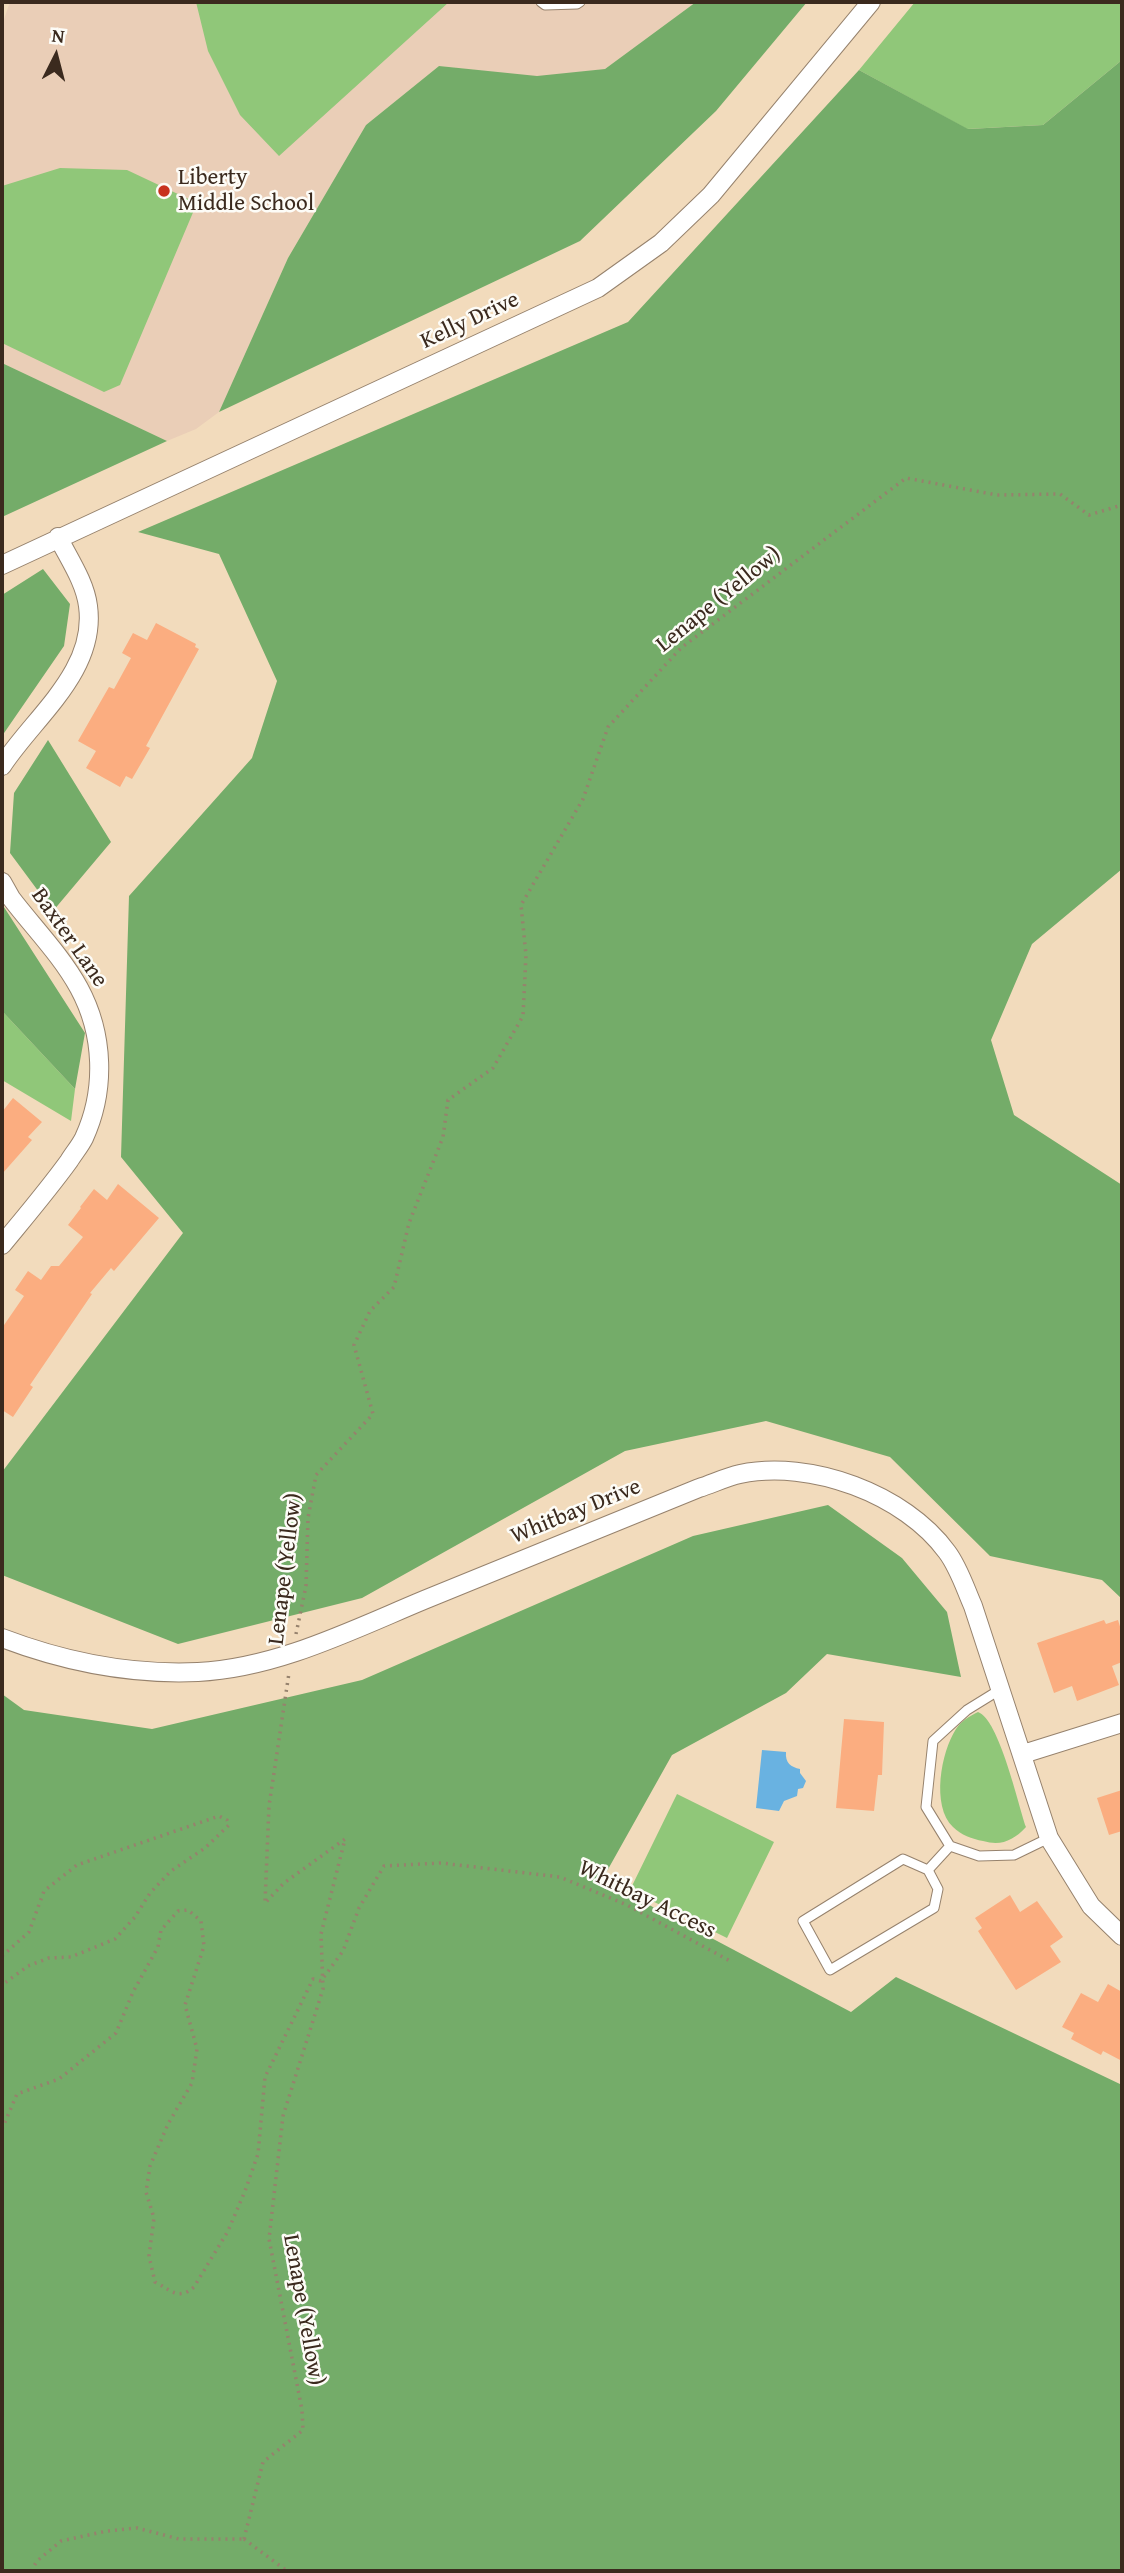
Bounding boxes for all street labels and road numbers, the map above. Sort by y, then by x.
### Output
street label: Kelly Drive [416,286,524,356]
street label: Lenape (Yellow) [651,541,787,659]
street label: Baxter Lane [25,883,113,993]
street label: Whitbay Drive [507,1473,645,1551]
street label: Lenape (Yellow) [263,1492,309,1646]
street label: Whitbay Access [574,1855,720,1945]
street label: Lenape (Yellow) [276,2232,330,2388]

